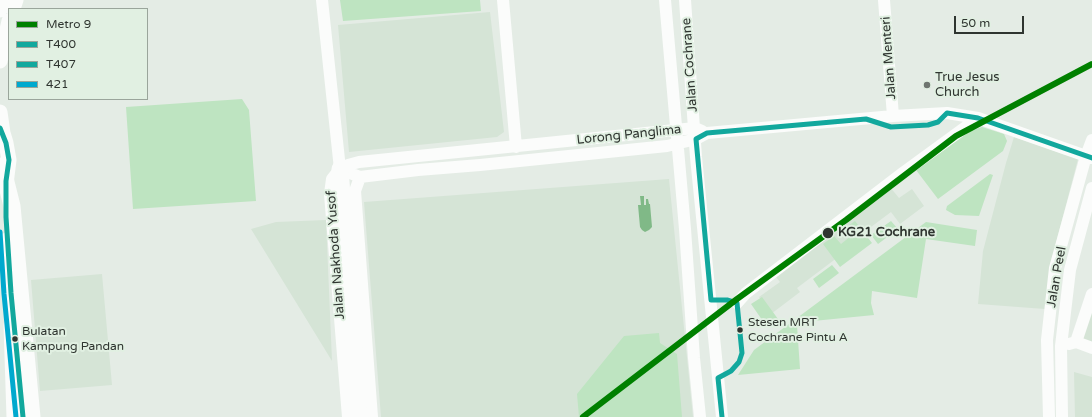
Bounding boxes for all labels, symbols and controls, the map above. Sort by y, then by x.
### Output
legend [8,8,148,100]
scale bar [956,8,1026,34]
street label: Jalan Menteri [878,16,900,100]
text: 50 m [961,16,990,30]
text: Metro 9 [46,17,91,31]
street label: Jalan Cochrane [679,17,701,113]
text: T400 [46,37,76,51]
text: T407 [46,57,76,71]
place label: True Jesus Church [935,70,1000,101]
text: 421 [46,77,69,91]
marker: True Jesus Church [922,80,932,90]
street label: Lorong Panglima [576,122,682,148]
street label: Jalan Nakhoda Yusof [324,190,348,320]
place label: KG21 Cochrane [838,225,935,241]
marker: KG21 Cochrane [821,226,835,240]
street label: Jalan Peel [1044,245,1070,309]
place label: Stesen MRT Cochrane Pintu A [748,316,848,344]
place label: Bulatan Kampung Pandan [22,325,124,353]
marker: Stesen MRT Cochrane Pintu A [735,325,745,335]
marker: Bulatan Kampung Pandan [10,334,20,344]

